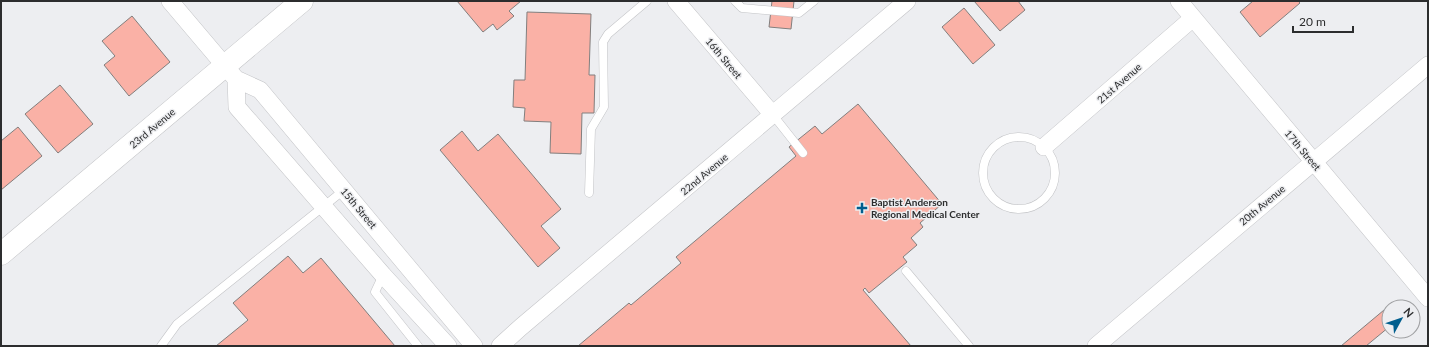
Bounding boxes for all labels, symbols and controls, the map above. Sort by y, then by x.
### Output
scale bar [1293,8,1353,34]
text: 20 m [1299,14,1326,29]
street label: 16th Street [703,35,745,81]
street label: 21st Avenue [1094,60,1144,106]
street label: 23rd Avenue [127,105,177,151]
street label: 17th Street [1282,127,1324,173]
street label: 22nd Avenue [678,151,730,197]
street label: 20th Avenue [1237,182,1287,228]
street label: 15th Street [338,185,380,231]
place label: Baptist Anderson Regional Medical Center [871,196,980,220]
marker: Baptist Anderson Regional Medical Center [856,202,868,214]
north arrow [1381,299,1421,339]
text: N [1401,305,1417,320]

